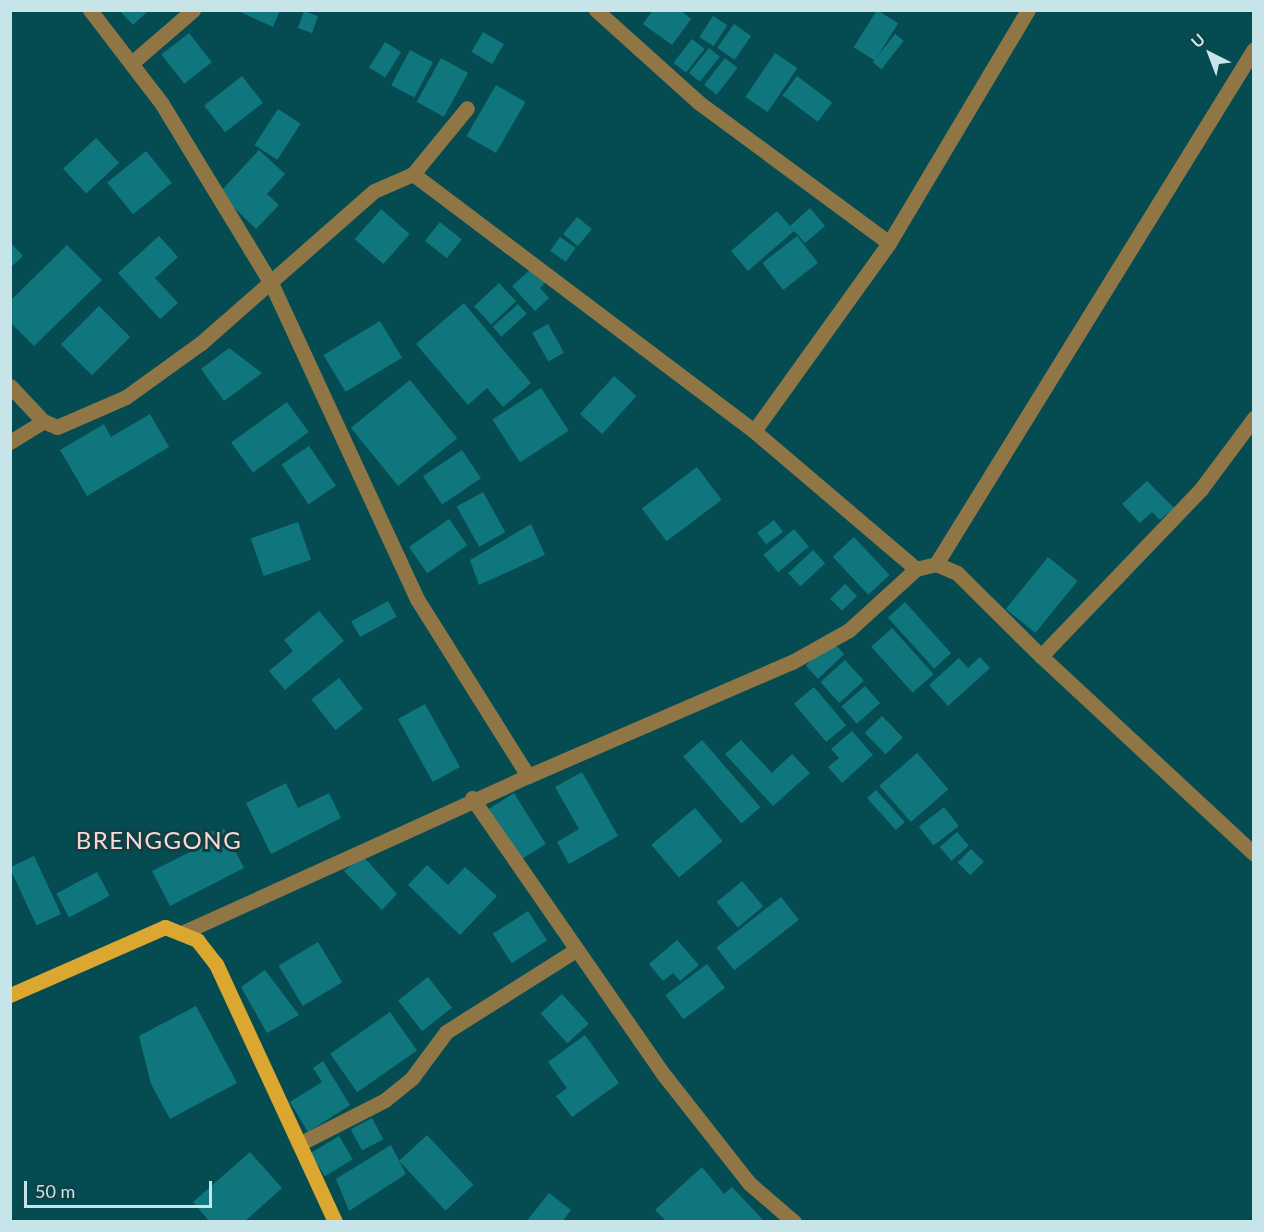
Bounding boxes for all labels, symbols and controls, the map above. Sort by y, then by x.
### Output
north arrow [1180,24,1240,84]
text: U [1187,29,1208,51]
district label: BRENGGONG [76,826,242,854]
scale bar [27,1169,214,1207]
text: 50 m [35,1180,75,1202]

